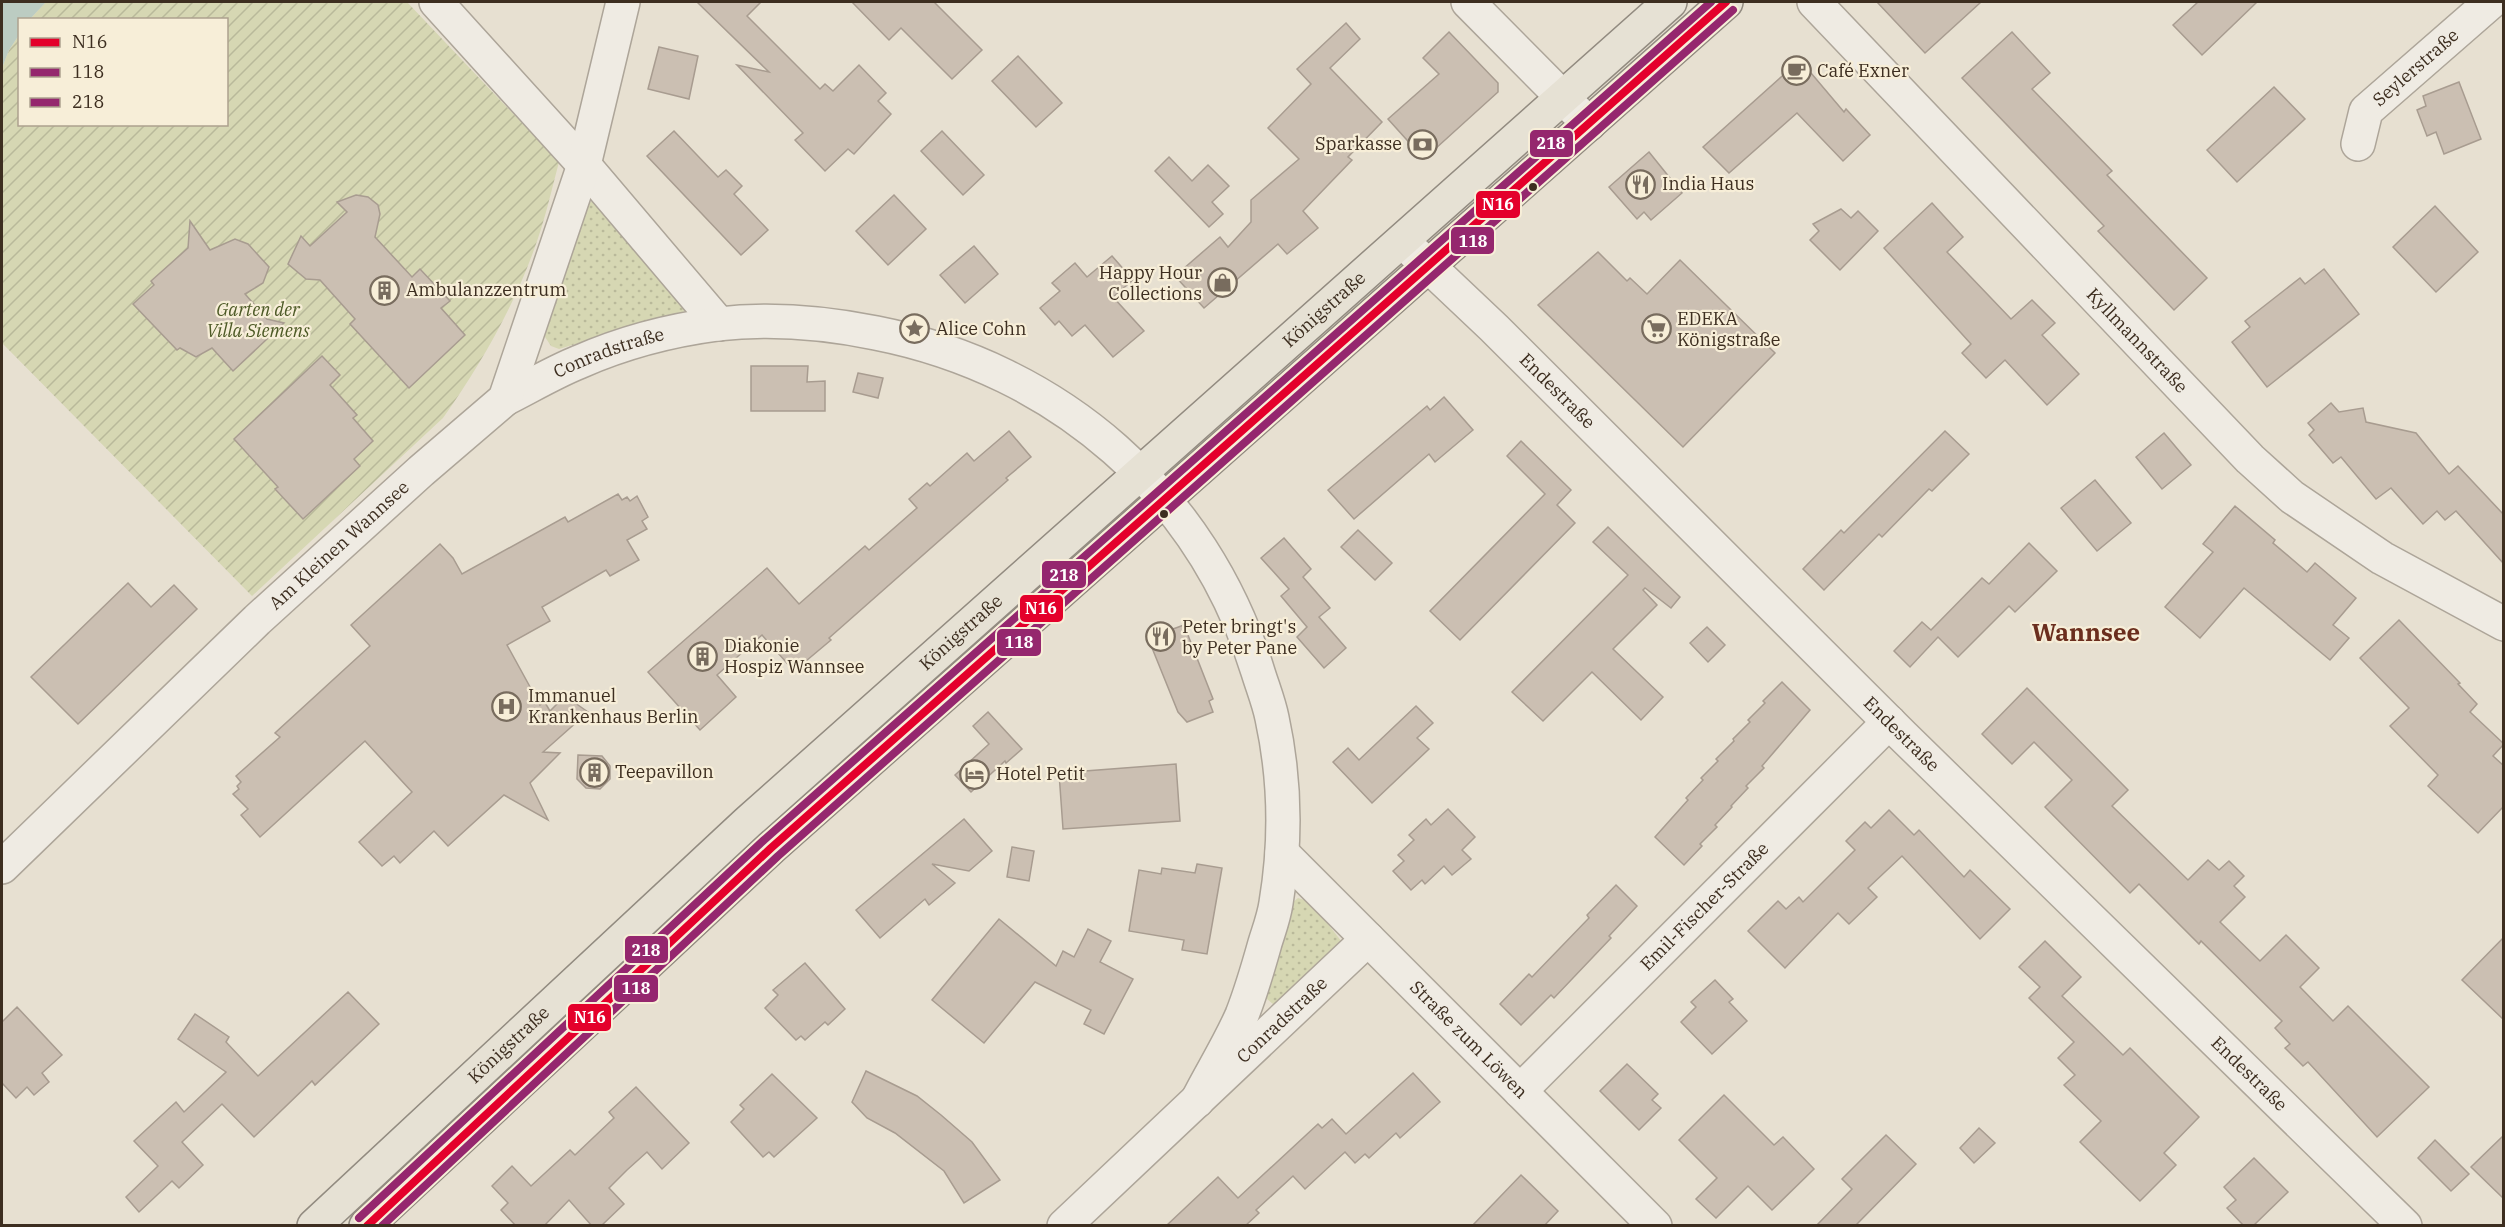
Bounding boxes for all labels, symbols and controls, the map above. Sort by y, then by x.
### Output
legend [18,18,228,126]
street label: Seylerstraße [2368,23,2463,111]
text: N16 [72,30,108,53]
cafe icon: Café Exner [1780,55,1812,87]
place label: Café Exner [1817,59,1909,82]
text: 118 [72,60,104,83]
text: 218 [72,90,104,113]
bank icon: Sparkasse [1407,128,1439,160]
line badge: 218 [1529,129,1574,158]
place label: Sparkasse [1315,132,1402,155]
text: 218 [1537,133,1566,153]
restaurant icon: India Haus [1625,168,1657,200]
place label: India Haus [1662,172,1754,195]
unlabelled marker [1527,181,1539,193]
line badge: N16 [1475,190,1521,219]
text: N16 [1482,194,1514,214]
line badge: 118 [1450,226,1495,255]
text: 118 [1459,231,1488,251]
place label: Happy Hour Collections [1099,261,1202,305]
street label: Königstraße [1278,266,1370,352]
shop icon: Happy Hour Collections [1207,267,1239,299]
building icon: Ambulanzzentrum [369,274,401,306]
place label: Ambulanzzentrum [406,278,566,301]
street label: Kyllmannstraße [2082,283,2193,398]
park label: Garten der Villa Siemens [206,298,310,342]
place label: EDEKA Königstraße [1677,307,1780,351]
place icon: Alice Cohn [899,313,931,345]
supermarket icon: EDEKA Königstraße [1640,313,1672,345]
place label: Alice Cohn [936,317,1027,340]
street label: Conradstraße [549,322,666,383]
street label: Endestraße [1515,348,1600,433]
street label: Am Kleinen Wannsee [264,476,414,614]
unlabelled marker [1158,508,1170,520]
line badge: 218 [1041,560,1087,589]
text: 218 [1050,565,1079,585]
street label: Königstraße [914,589,1007,675]
line badge: N16 [1019,594,1064,623]
text: N16 [1025,598,1057,618]
place label: Peter bringt's by Peter Pane [1182,615,1297,659]
district label: Wannsee [2032,616,2140,648]
restaurant icon: Peter bringt's by Peter Pane [1145,621,1177,653]
line badge: 118 [996,628,1042,657]
text: 118 [1005,632,1034,652]
place label: Diakonie Hospiz Wannsee [724,634,864,678]
building icon: Diakonie Hospiz Wannsee [687,640,719,672]
place label: Immanuel Krankenhaus Berlin [528,684,699,728]
hospital icon: Immanuel Krankenhaus Berlin [491,690,523,722]
street label: Endestraße [1859,691,1945,776]
building icon: Teepavillon [578,756,610,788]
hotel icon: Hotel Petit [959,758,991,790]
place label: Teepavillon [615,760,714,783]
place label: Hotel Petit [996,762,1085,785]
street label: Emil-Fischer-Straße [1635,837,1773,975]
line badge: 218 [624,935,669,964]
text: 218 [632,940,661,960]
street label: Conradstraße [1232,972,1332,1068]
line badge: 118 [613,974,659,1003]
street label: Straße zum Löwen [1405,975,1533,1103]
text: 118 [622,978,651,998]
street label: Königstraße [463,1001,554,1088]
line badge: N16 [567,1003,612,1032]
text: N16 [574,1007,606,1027]
street label: Endestraße [2206,1031,2292,1116]

